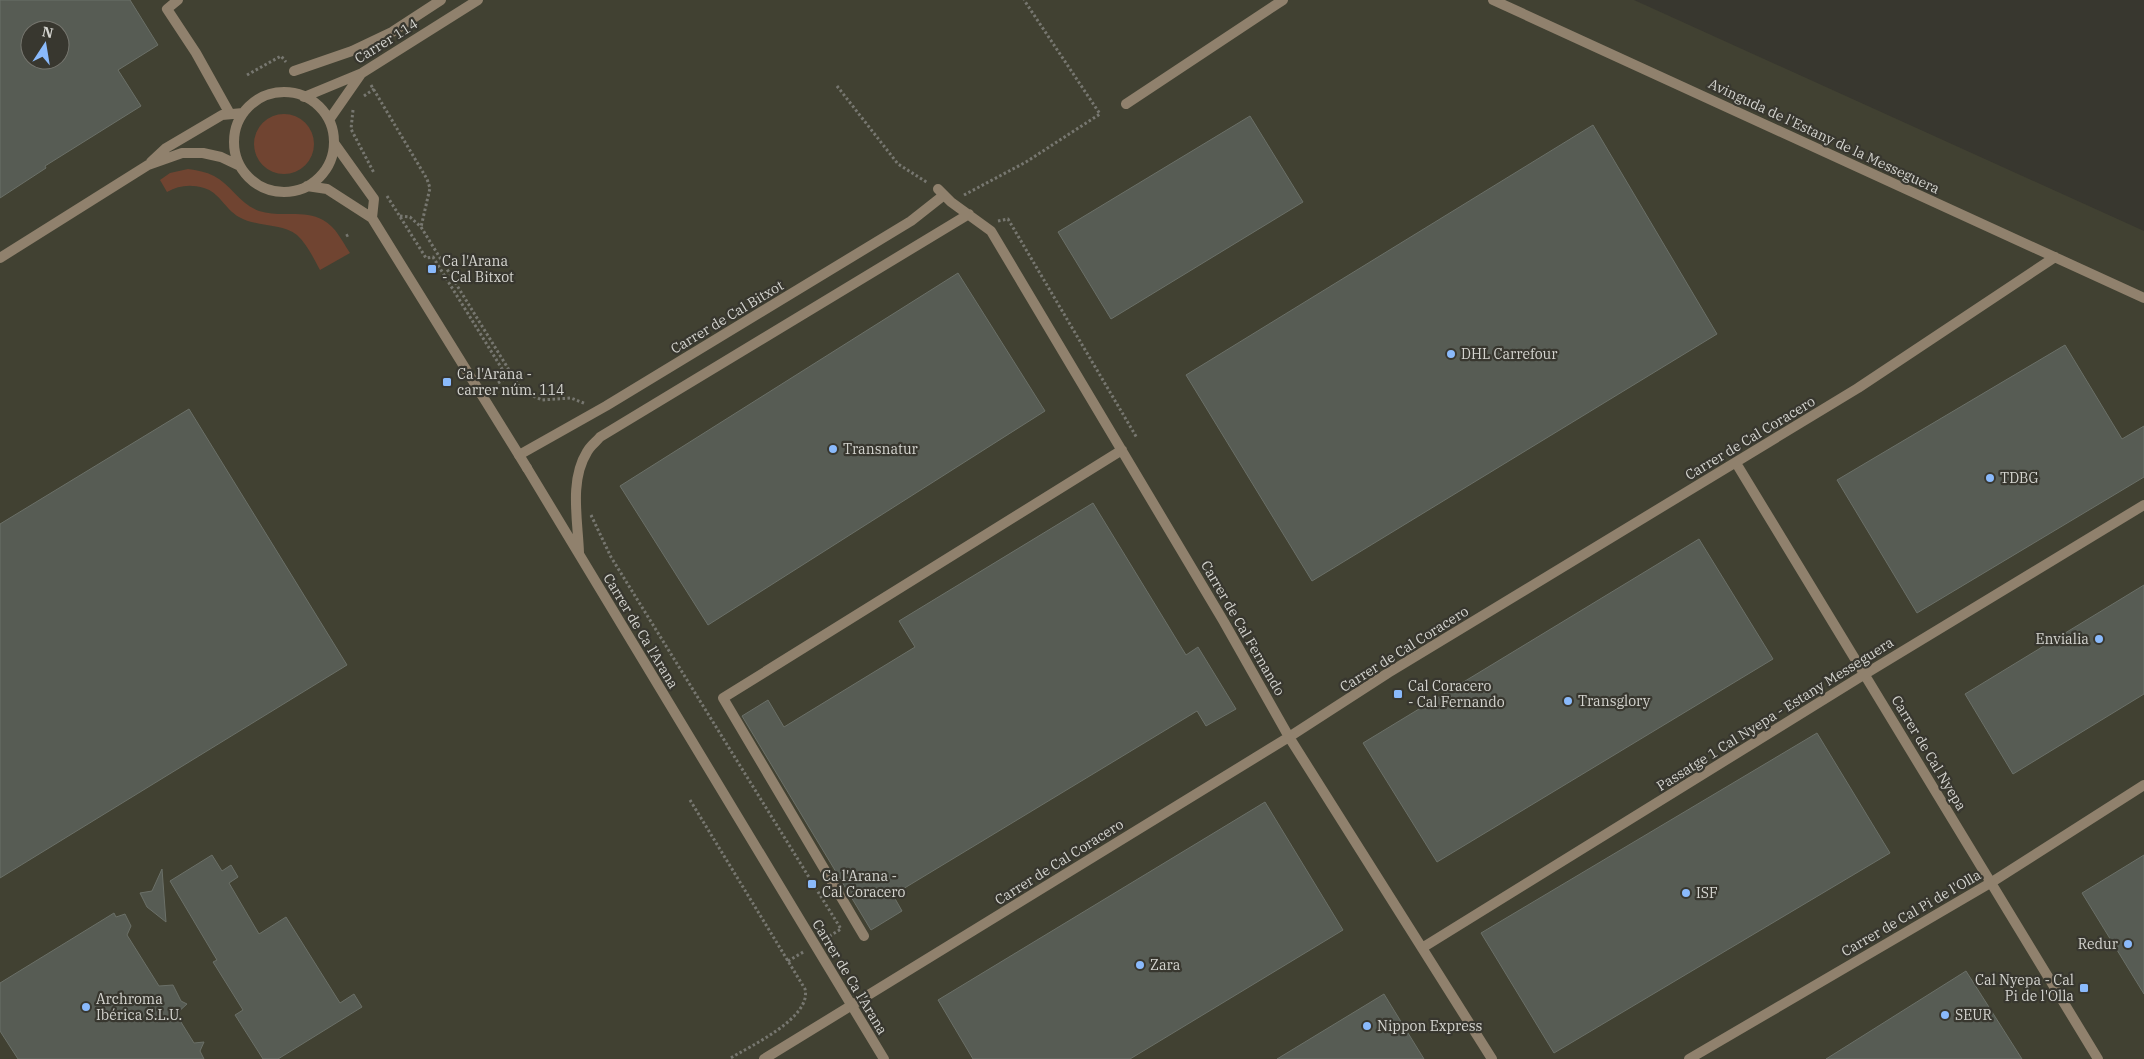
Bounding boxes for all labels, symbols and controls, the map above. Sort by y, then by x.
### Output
street label: Carrer 114 [351,15,421,67]
north arrow [20,20,70,70]
text: N [40,22,55,42]
street label: Avinguda de l'Estany de la Messeguera [1705,74,1943,198]
place label: Ca l'Arana - Cal Bitxot [442,252,514,286]
marker: Ca l'Arana - Cal Bitxot [426,263,438,275]
street label: Carrer de Cal Bitxot [667,276,787,358]
place label: DHL Carrefour [1461,345,1558,363]
marker: DHL Carrefour [1445,348,1457,360]
place label: Ca l'Arana - carrer núm. 114 [457,365,564,399]
marker: Ca l'Arana - carrer núm. 114 [441,376,453,388]
street label: Carrer de Cal Coracero [1682,392,1818,484]
place label: Transnatur [843,440,919,458]
marker: Transnatur [827,443,839,455]
place label: TDBG [2000,469,2039,487]
marker: TDBG [1984,472,1996,484]
street label: Carrer de Cal Fernando [1197,557,1289,699]
street label: Carrer de Ca l'Arana [599,570,683,692]
street label: Carrer de Cal Coracero [1336,602,1472,696]
place label: Envialia [2035,630,2089,648]
street label: Passatge 1 Cal Nyepa - Estany Messeguera [1653,633,1897,795]
marker: Envialia [2093,633,2105,645]
place label: Cal Coracero - Cal Fernando [1408,677,1505,711]
marker: Cal Coracero - Cal Fernando [1392,688,1404,700]
place label: Transglory [1578,692,1651,710]
street label: Carrer de Cal Nyepa [1887,692,1971,814]
marker: Transglory [1562,695,1574,707]
street label: Carrer de Cal Coracero [991,815,1127,909]
street label: Carrer de Cal Pi de l'Olla [1838,865,1984,960]
place label: Ca l'Arana - Cal Coracero [822,867,906,901]
marker: Ca l'Arana - Cal Coracero [806,878,818,890]
place label: ISF [1696,884,1718,902]
marker: ISF [1680,887,1692,899]
street label: Carrer de Ca l'Arana [808,916,892,1038]
place label: Redur [2078,935,2119,953]
marker: Redur [2122,938,2134,950]
place label: Zara [1150,956,1181,974]
marker: Zara [1134,959,1146,971]
place label: Cal Nyepa - Cal Pi de l'Olla [1975,971,2074,1005]
marker: Cal Nyepa - Cal Pi de l'Olla [2078,982,2090,994]
place label: Archroma Ibérica S.L.U. [96,990,182,1024]
marker: Archroma Ibérica S.L.U. [80,1001,92,1013]
place label: SEUR [1955,1006,1992,1024]
marker: SEUR [1939,1009,1951,1021]
place label: Nippon Express [1377,1017,1483,1035]
marker: Nippon Express [1361,1020,1373,1032]

